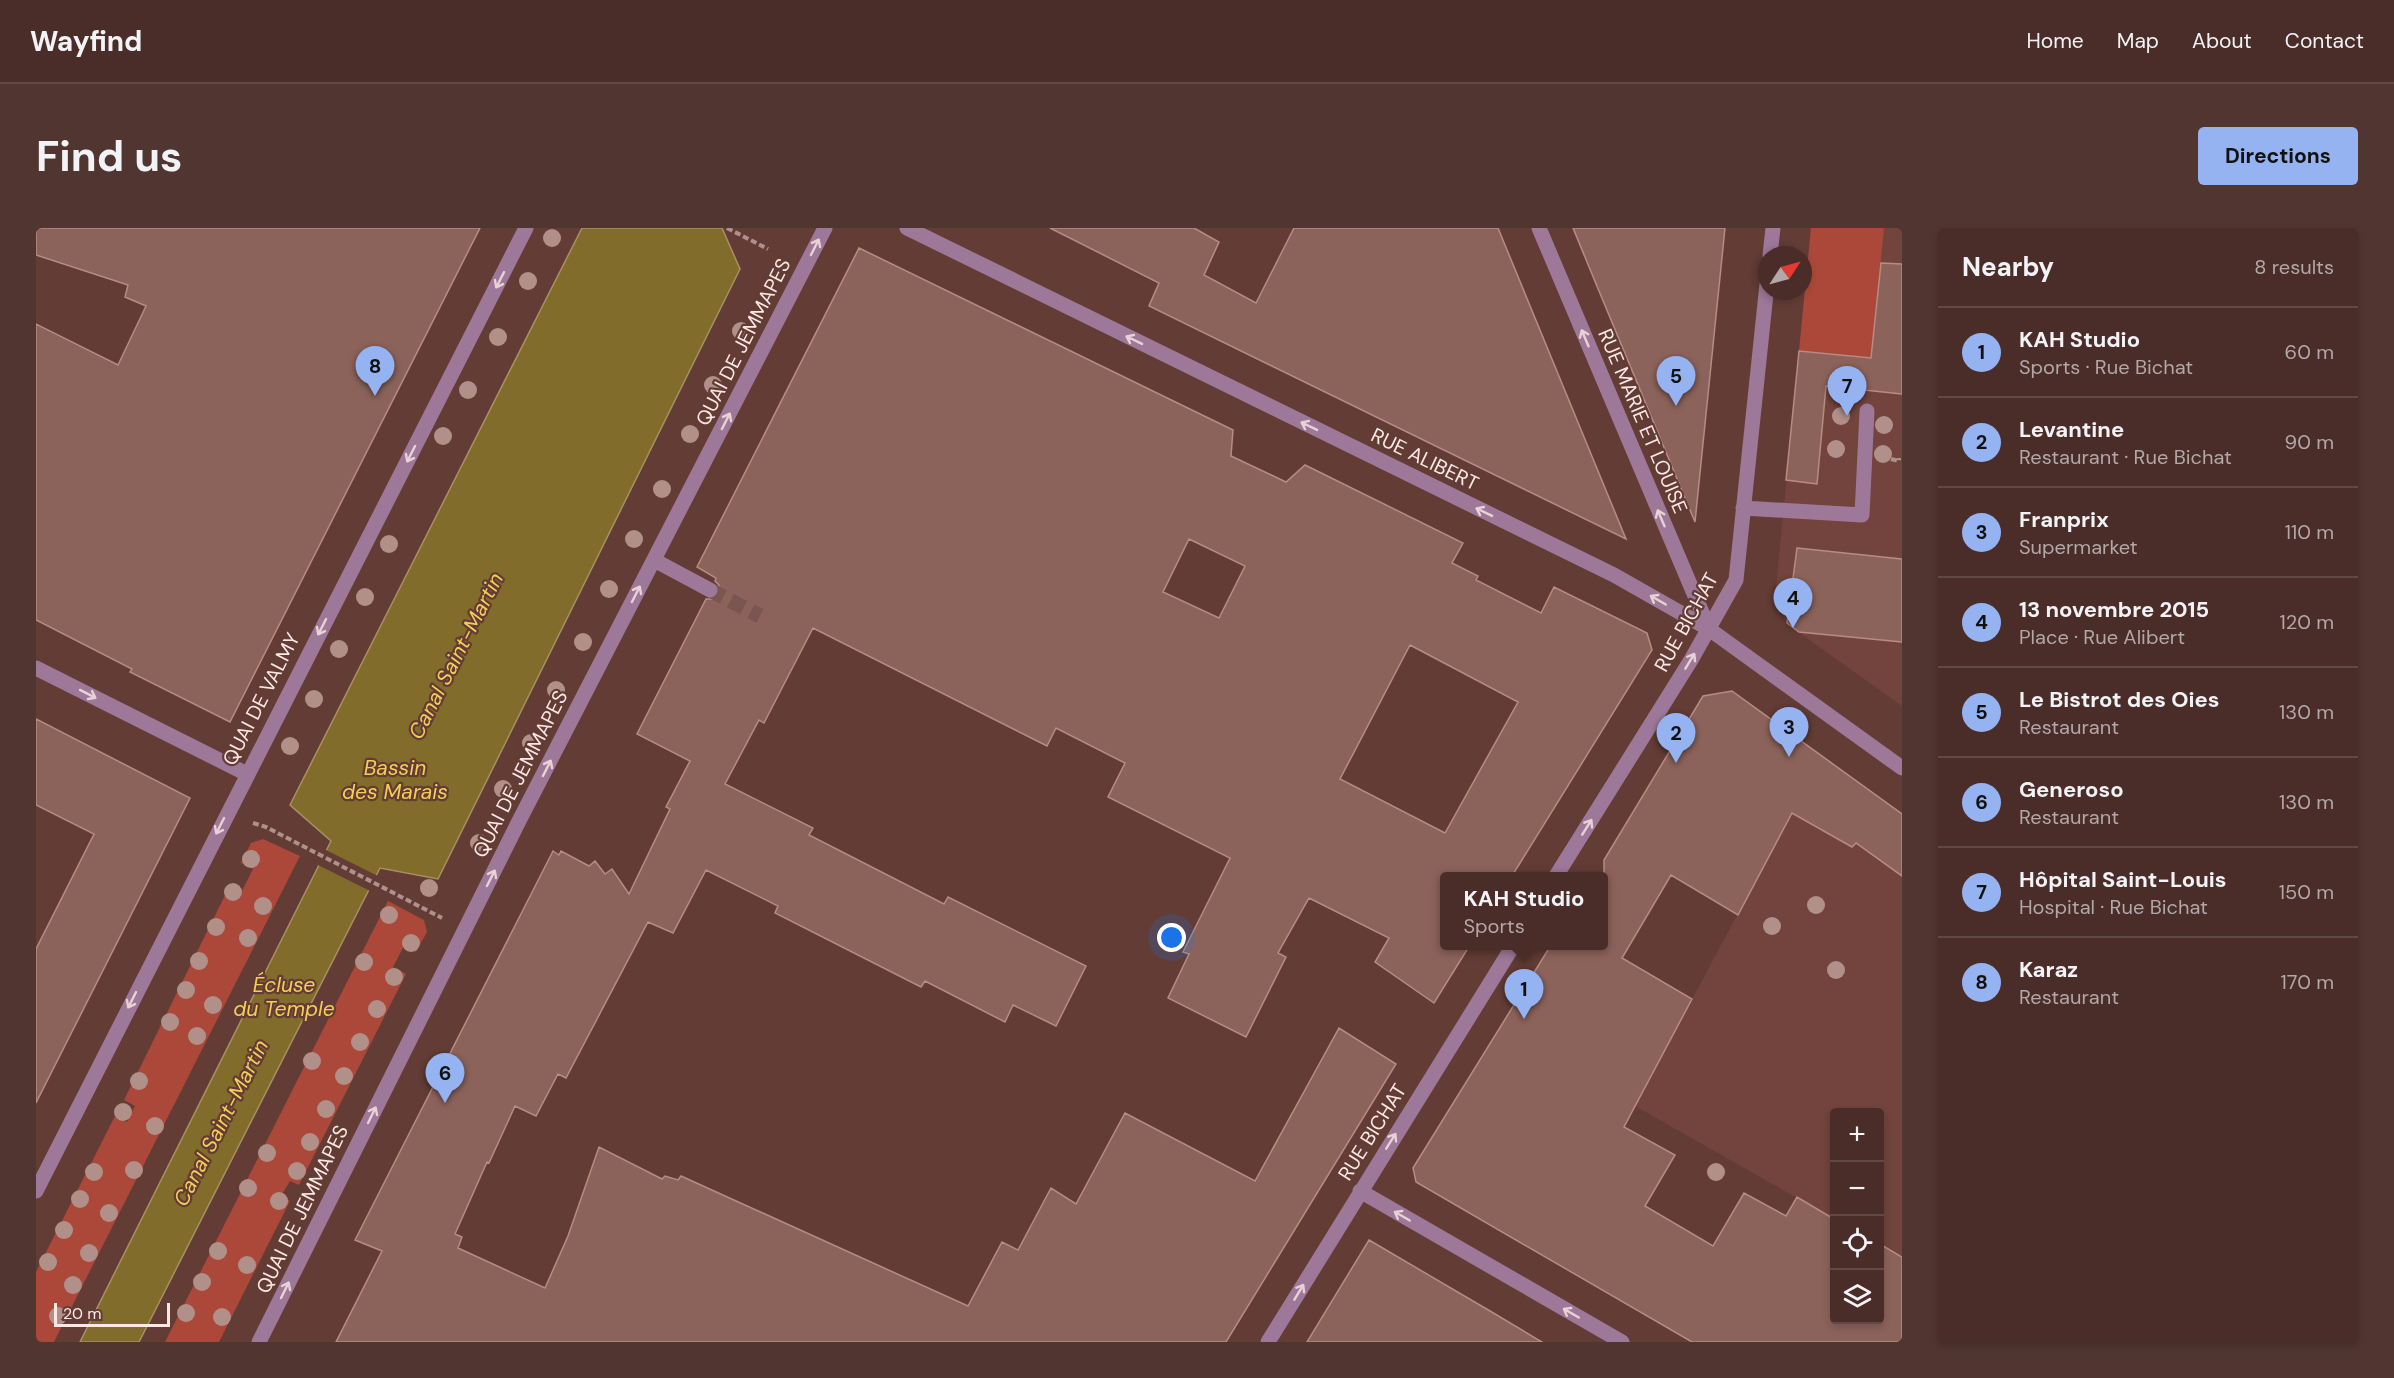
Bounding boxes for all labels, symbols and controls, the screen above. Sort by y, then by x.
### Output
text: Wayfind [30,23,142,60]
text: Home [2026,27,2084,55]
text: Map [2117,27,2159,55]
text: About [2192,27,2252,55]
text: Contact [2285,27,2364,55]
button: Directions [2198,127,2358,185]
text: Find us [36,129,182,184]
one-way arrow [809,239,821,257]
north arrow [1758,246,1812,300]
text: Nearby [1962,250,2054,284]
street label: QUAI DE JEMMAPES [690,254,796,430]
text: 8 results [2254,254,2334,280]
one-way arrow [493,271,505,289]
street label: RUE MARIE ET LOUISE [1592,325,1694,517]
text: KAH Studio [2019,325,2140,354]
one-way arrow [1579,329,1590,348]
one-way arrow [1126,333,1144,345]
text: 1 [1978,339,1985,365]
text: 60 m [2285,339,2334,365]
pin: 8 [356,346,394,396]
text: Sports · Rue Bichat [2019,354,2193,380]
pin: 5 [1656,356,1696,406]
pin: 7 [1828,366,1866,416]
one-way arrow [720,412,732,430]
text: Levantine [2019,415,2124,444]
one-way arrow [1301,419,1319,431]
street label: RUE ALIBERT [1367,422,1483,496]
text: 2 [1976,429,1987,455]
text: 90 m [2285,429,2334,455]
one-way arrow [404,444,416,462]
text: Restaurant · Rue Bichat [2019,444,2232,470]
one-way arrow [1476,505,1494,517]
text: Franprix [2019,505,2109,534]
one-way arrow [1655,509,1666,527]
text: 3 [1975,519,1988,545]
text: 110 m [2285,519,2334,545]
text: Supermarket [2019,534,2138,560]
water label: Canal Saint-Martin [402,568,510,744]
street label: RUE BICHAT [1648,568,1724,676]
pin: 4 [1774,578,1812,628]
one-way arrow [631,586,643,604]
one-way arrow [1650,594,1667,606]
text: 13 novembre 2015 [2019,595,2209,624]
text: 4 [1975,609,1988,635]
text: 120 m [2280,609,2334,635]
one-way arrow [316,618,327,636]
text: Place · Rue Alibert [2019,624,2185,650]
street label: QUAI DE VALMY [216,628,306,770]
one-way arrow [1684,653,1696,670]
text: Le Bistrot des Oies [2019,685,2219,714]
street label: QUAI DE JEMMAPES [467,686,573,862]
one-way arrow [79,689,97,701]
text: 5 [1975,699,1988,725]
text: 130 m [2279,699,2334,725]
pin: 3 [1770,708,1808,757]
pin: 2 [1656,714,1696,763]
text: Restaurant [2019,714,2119,740]
water label: Bassin des Marais [342,754,448,806]
one-way arrow [541,759,553,777]
text: Generoso [2019,775,2124,804]
text: 6 [1975,789,1988,815]
text: 130 m [2279,789,2334,815]
text: Restaurant [2019,804,2119,830]
one-way arrow [214,817,226,834]
one-way arrow [1581,819,1593,836]
text: Hôpital Saint-Louis [2019,865,2227,894]
one-way arrow [485,869,497,887]
popup [1440,872,1608,950]
text: 7 [1976,879,1987,905]
text: 150 m [2279,879,2334,905]
text: KAH Studio [1463,884,1585,913]
text: Hospital · Rue Bichat [2019,894,2208,920]
text: Sports [1463,913,1525,939]
your location [1157,923,1186,952]
text: Karaz [2019,955,2078,984]
text: 8 [1975,969,1988,995]
text: 170 m [2281,969,2334,995]
pin: 1 [1504,970,1544,1019]
water label: Écluse du Temple [233,971,335,1023]
text: Restaurant [2019,984,2119,1010]
one-way arrow [126,991,138,1009]
water label: Canal Saint-Martin [167,1035,275,1211]
pin: 6 [426,1054,464,1103]
street label: RUE BICHAT [1332,1079,1412,1185]
one-way arrow [367,1106,379,1124]
map controls [1830,1108,1884,1324]
button: + [1830,1108,1884,1162]
street label: QUAI DE JEMMAPES [250,1120,354,1298]
one-way arrow [1385,1133,1398,1150]
button: − [1830,1162,1884,1216]
one-way arrow [1394,1210,1411,1222]
button: locate [1830,1216,1884,1270]
button: layers [1830,1270,1884,1324]
one-way arrow [280,1281,292,1299]
one-way arrow [1293,1284,1305,1301]
scale bar [54,1300,170,1328]
text: 20 m [63,1303,102,1324]
one-way arrow [1563,1307,1580,1319]

